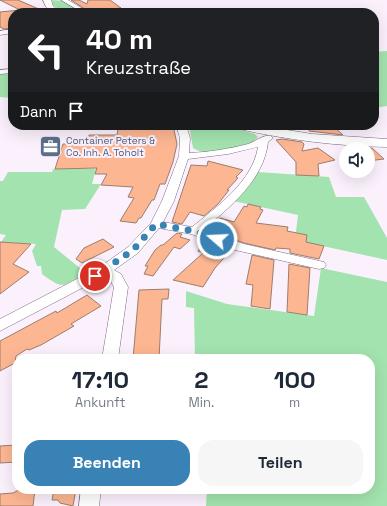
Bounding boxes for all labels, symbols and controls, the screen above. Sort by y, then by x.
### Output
text: 40 m [86,21,153,57]
icon: left [20,24,72,76]
text: Kreuzstraße [86,56,191,79]
icon: arrive [65,100,87,122]
text: Dann [20,102,57,121]
office icon: Container Peters & Co. Inh. A. Toholt [38,133,64,159]
place label: Container Peters & Co. Inh. A. Toholt [66,134,155,159]
map controls [339,142,375,178]
button: sound [339,142,375,178]
position arrow [196,218,238,260]
pin [78,259,112,293]
icon: arrive [84,265,106,287]
text: 17:10 [71,364,129,395]
text: 2 [194,364,209,395]
text: 100 [274,364,316,395]
text: Ankunft [75,394,125,411]
text: Min. [189,394,214,411]
text: m [289,394,300,411]
button: Beenden [24,440,190,486]
button: Teilen [198,440,363,486]

